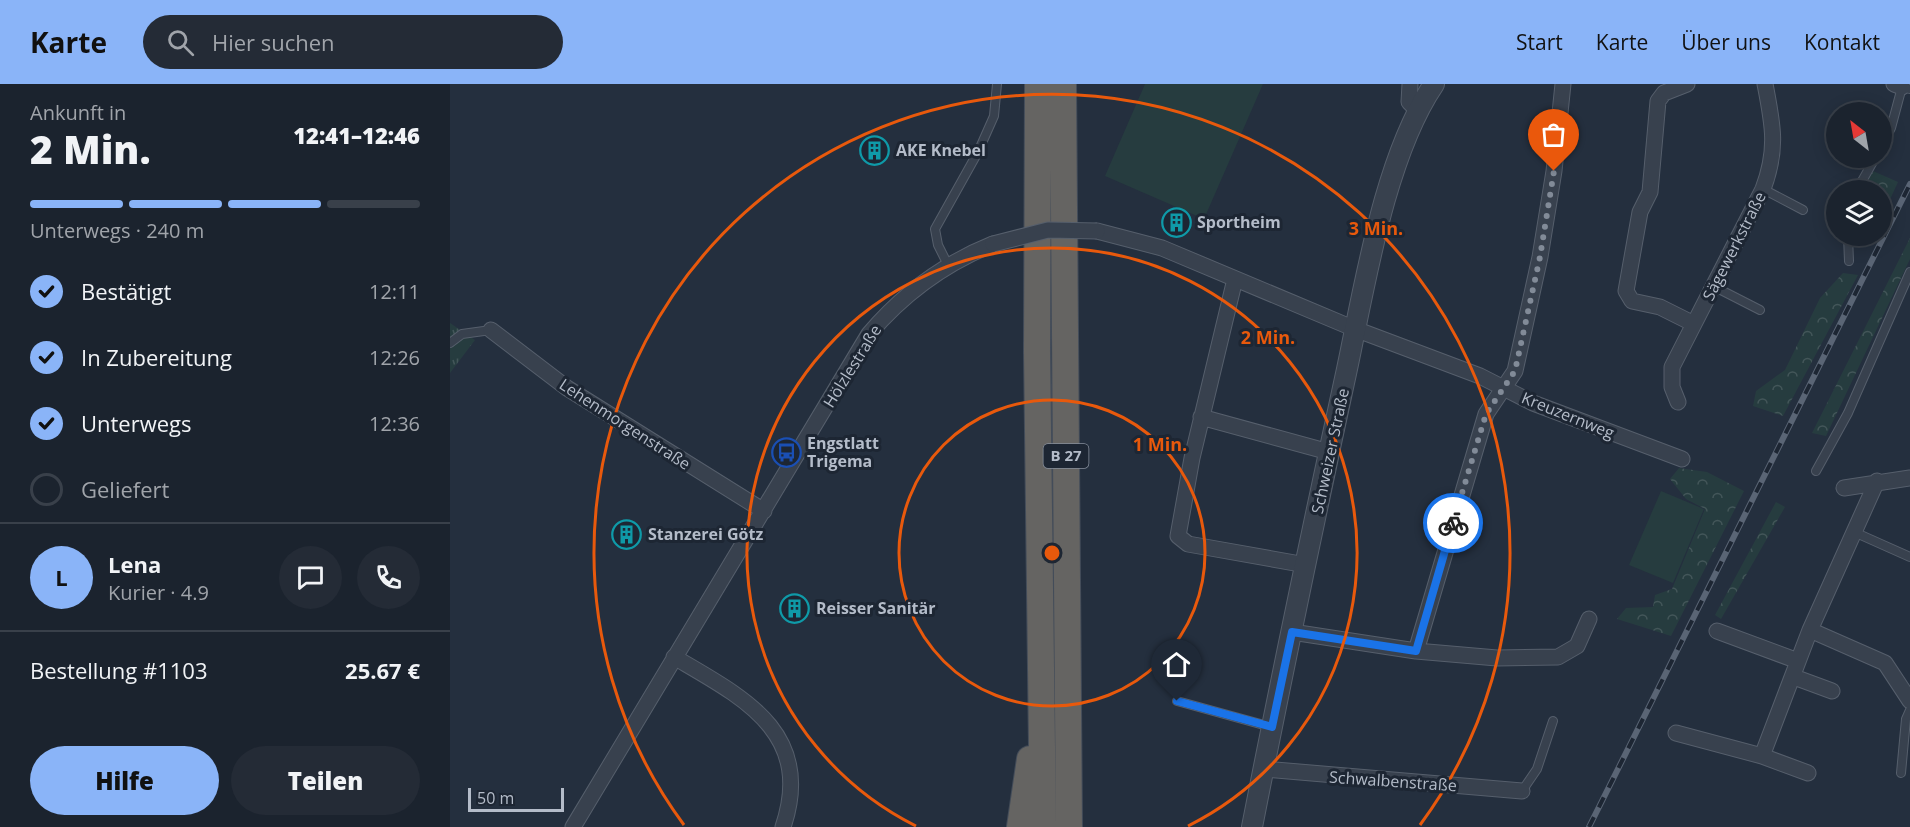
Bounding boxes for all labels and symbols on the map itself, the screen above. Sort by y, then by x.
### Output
north arrow [1826,102,1892,168]
pin [1528,109,1579,171]
building icon: AKE Knebel [859,134,891,166]
place label: AKE Knebel [896,139,986,161]
street label: Sägewerkstraße [1697,188,1771,304]
building icon: Sportheim [1160,206,1192,238]
place label: Sportheim [1197,211,1281,233]
text: 3 Min. [1349,216,1403,240]
street label: Hölzlestraße [818,320,886,412]
text: 2 Min. [1241,325,1295,349]
street label: Lehenmorgenstraße [555,373,695,475]
street label: Schweizer Straße [1306,386,1354,516]
street label: Kreuzernweg [1518,386,1618,444]
place label: Engstlatt Trigema [807,432,879,472]
text: 1 Min. [1133,432,1187,456]
bus stop icon: Engstlatt Trigema [770,436,802,468]
road number: B 27 [1044,444,1088,468]
courier [1423,493,1483,553]
building icon: Stanzerei Götz [611,518,643,550]
place label: Stanzerei Götz [648,523,763,545]
centre of rings [1042,543,1062,563]
building icon: Reisser Sanitär [779,592,811,624]
place label: Reisser Sanitär [816,597,935,619]
pin [1151,639,1202,701]
street label: Schwalbenstraße [1328,766,1458,796]
scale bar [468,785,564,812]

